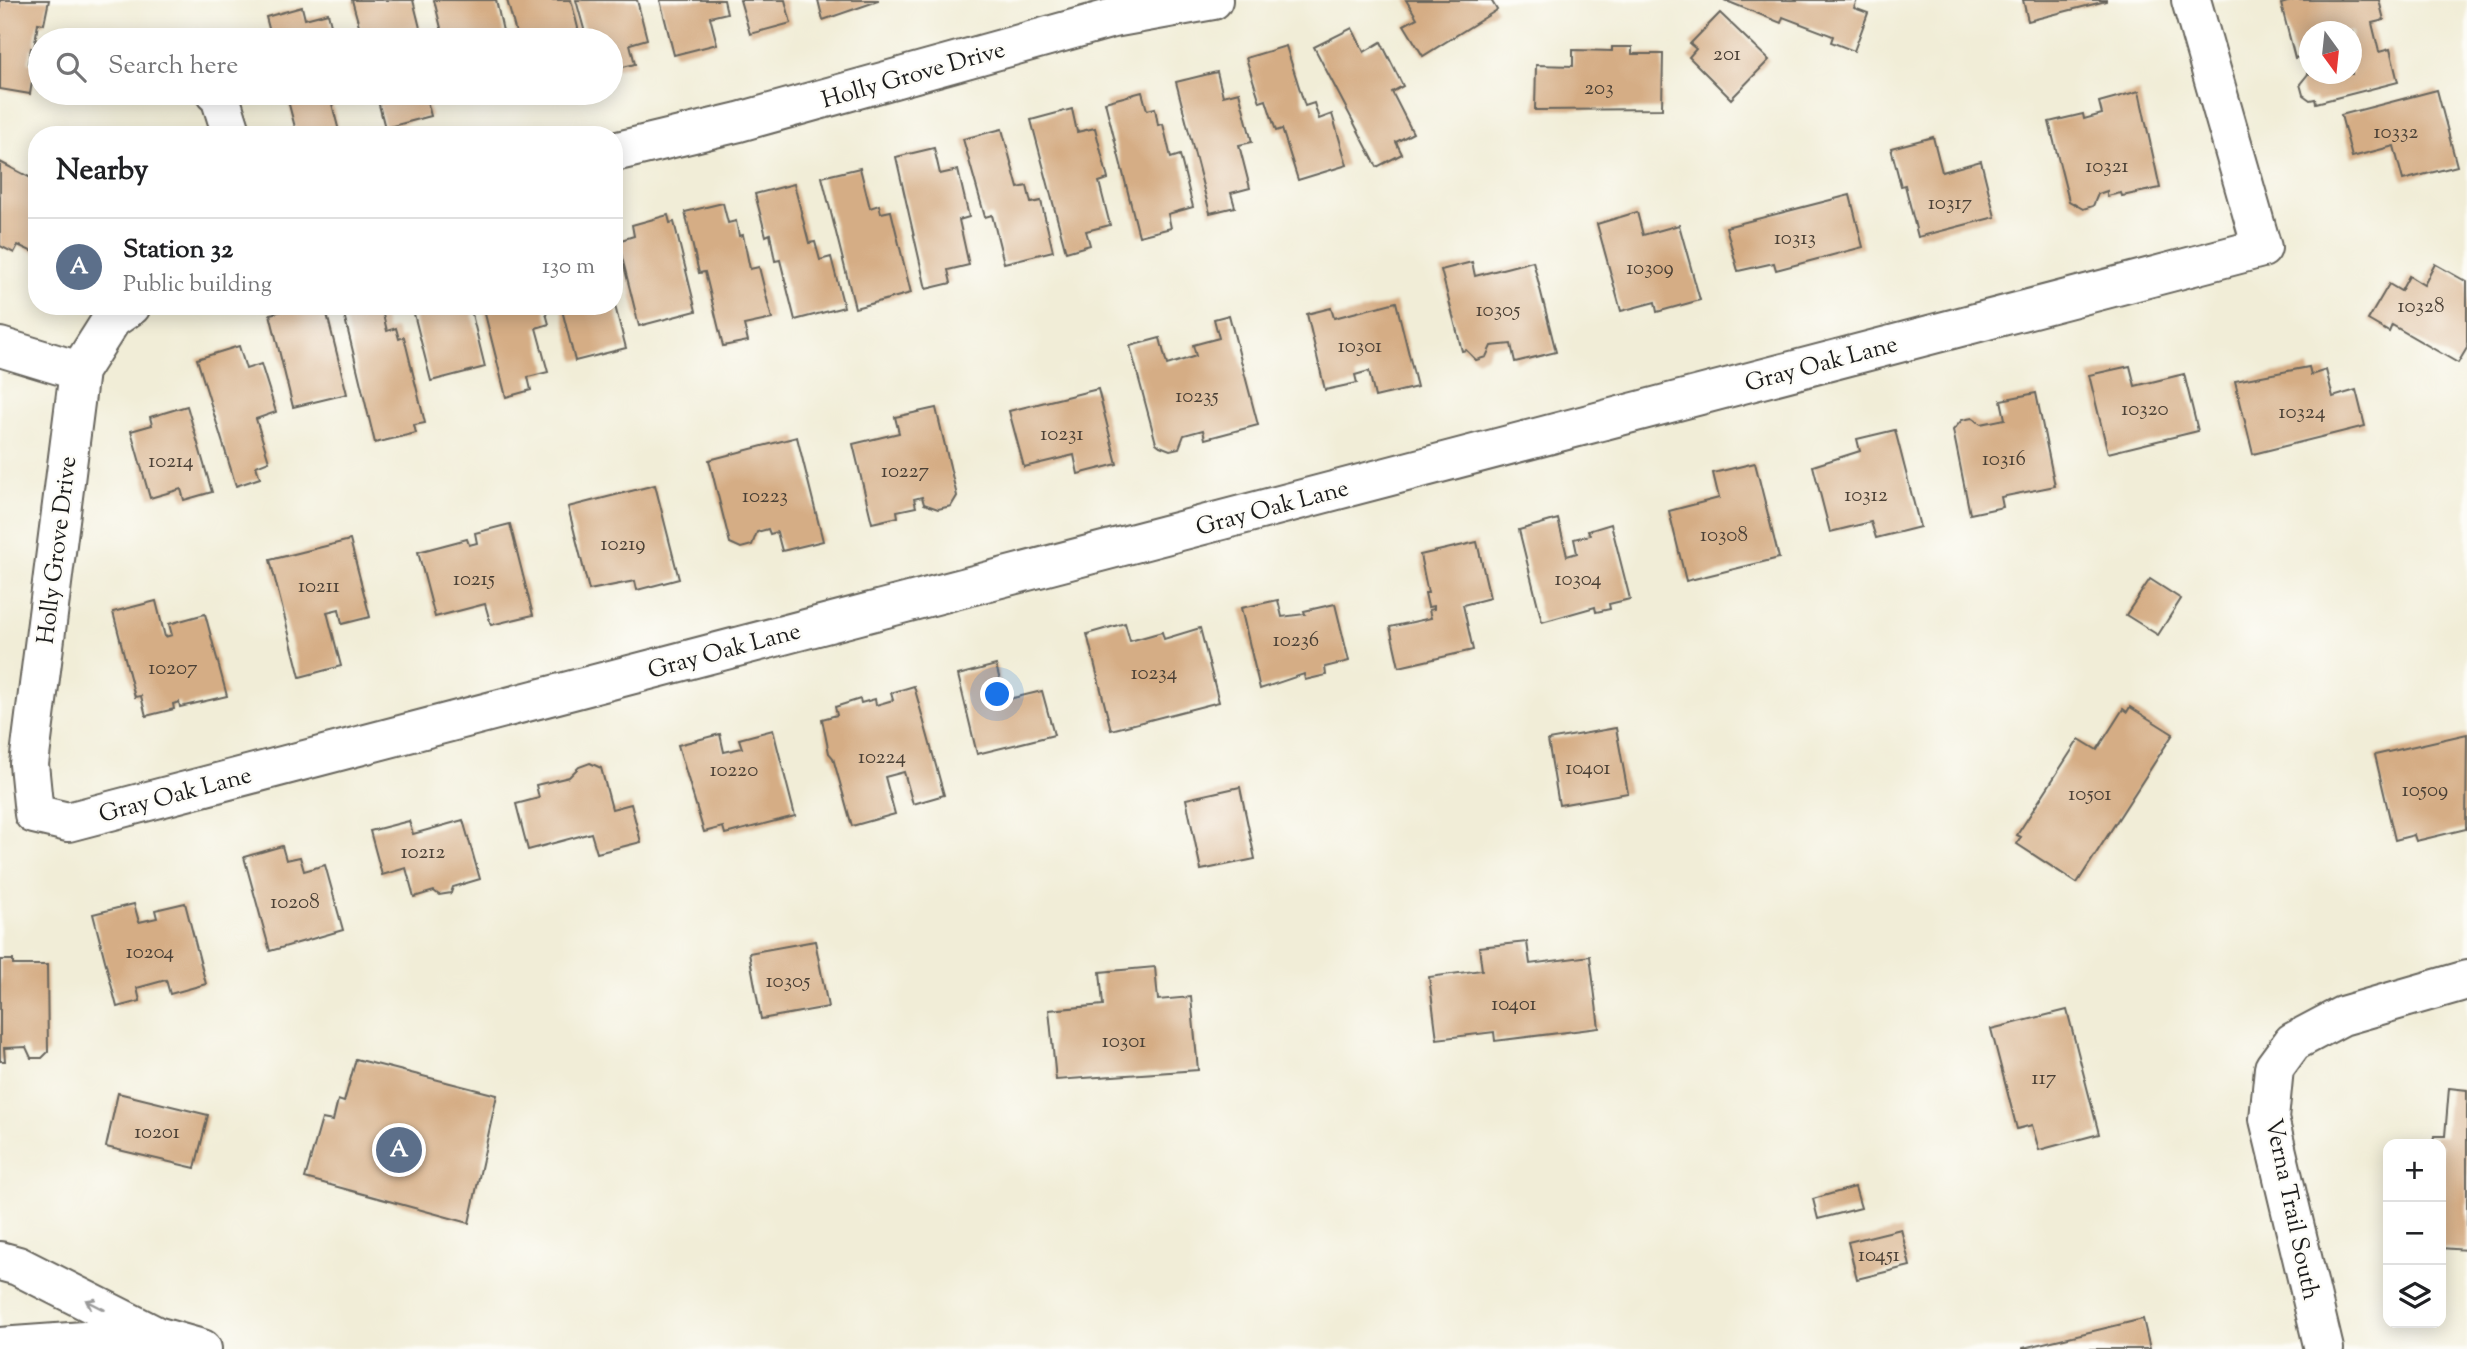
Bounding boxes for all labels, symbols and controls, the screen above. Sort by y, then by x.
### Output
north arrow [2299,21,2362,84]
search box [28,28,623,105]
street label: Holly Grove Drive [818,34,1009,118]
house number: 201 [1713,40,1741,70]
icon: search [52,48,90,86]
text: Search here [108,48,238,85]
house number: 203 [1584,74,1614,104]
house number: 10332 [2374,118,2419,148]
text: Nearby [56,150,148,193]
house number: 10321 [2085,152,2129,182]
house number: 10317 [1928,189,1973,219]
house number: 10313 [1774,224,1816,254]
text: Station 32 [123,232,233,269]
text: A [70,251,88,284]
text: 130 m [542,251,595,284]
house number: 10309 [1626,254,1674,284]
text: Public building [123,269,272,302]
house number: 10328 [2398,292,2444,322]
house number: 10305 [1476,296,1520,326]
street label: Gray Oak Lane [1741,328,1902,402]
house number: 10301 [1338,332,1382,362]
house number: 10235 [1175,382,1219,412]
house number: 10320 [2121,395,2169,425]
house number: 10324 [2279,398,2325,428]
house number: 10231 [1040,420,1084,450]
house number: 10316 [1982,445,2026,475]
house number: 10214 [148,447,194,477]
street label: Holly Grove Drive [30,454,86,646]
house number: 10227 [881,457,929,487]
street label: Gray Oak Lane [1192,472,1353,546]
house number: 10312 [1844,481,1888,511]
house number: 10223 [742,482,788,512]
house number: 10308 [1700,521,1748,551]
house number: 10219 [601,530,645,560]
house number: 10215 [453,565,495,595]
house number: 10304 [1555,565,1602,595]
house number: 10211 [298,572,340,602]
street label: Gray Oak Lane [644,615,805,689]
house number: 10236 [1273,626,1319,656]
house number: 10207 [148,654,198,684]
house number: 10234 [1131,659,1177,689]
your location [980,677,1014,711]
house number: 10224 [858,743,906,773]
house number: 10401 [1565,754,1611,784]
house number: 10220 [710,756,758,786]
street label: Gray Oak Lane [95,759,256,833]
house number: 10509 [2402,776,2448,806]
house number: 10501 [2068,780,2112,810]
house number: 10212 [401,838,445,868]
house number: 10208 [270,888,320,918]
house number: 10204 [126,938,174,968]
house number: 10305 [766,967,810,997]
house number: 10401 [1491,990,1537,1020]
house number: 10301 [1102,1027,1146,1057]
house number: 117 [2032,1064,2057,1094]
street label: Verna Trail South [2255,1116,2327,1303]
house number: 10201 [134,1118,180,1148]
pin: A [376,1124,422,1176]
map controls [2383,1139,2446,1328]
button: + [2383,1139,2446,1202]
button: − [2383,1202,2446,1265]
house number: 10451 [1858,1241,1900,1271]
button: layers [2383,1265,2446,1328]
one-way arrow [85,1298,106,1312]

